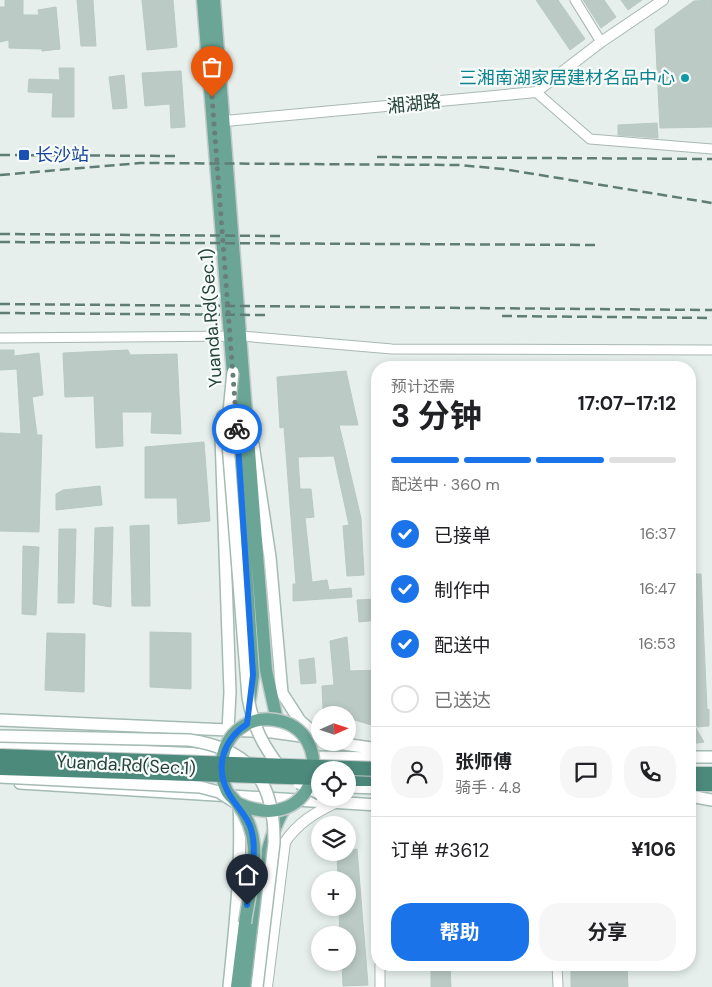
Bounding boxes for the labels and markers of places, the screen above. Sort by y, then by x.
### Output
pin [191,46,233,97]
place label: 三湘南湖家居建材名品中心 [459,66,675,90]
marker: 三湘南湖家居建材名品中心 [679,72,691,84]
place label: 长沙站 [35,143,89,167]
marker: 长沙站 [17,148,31,162]
pin [226,854,268,905]

